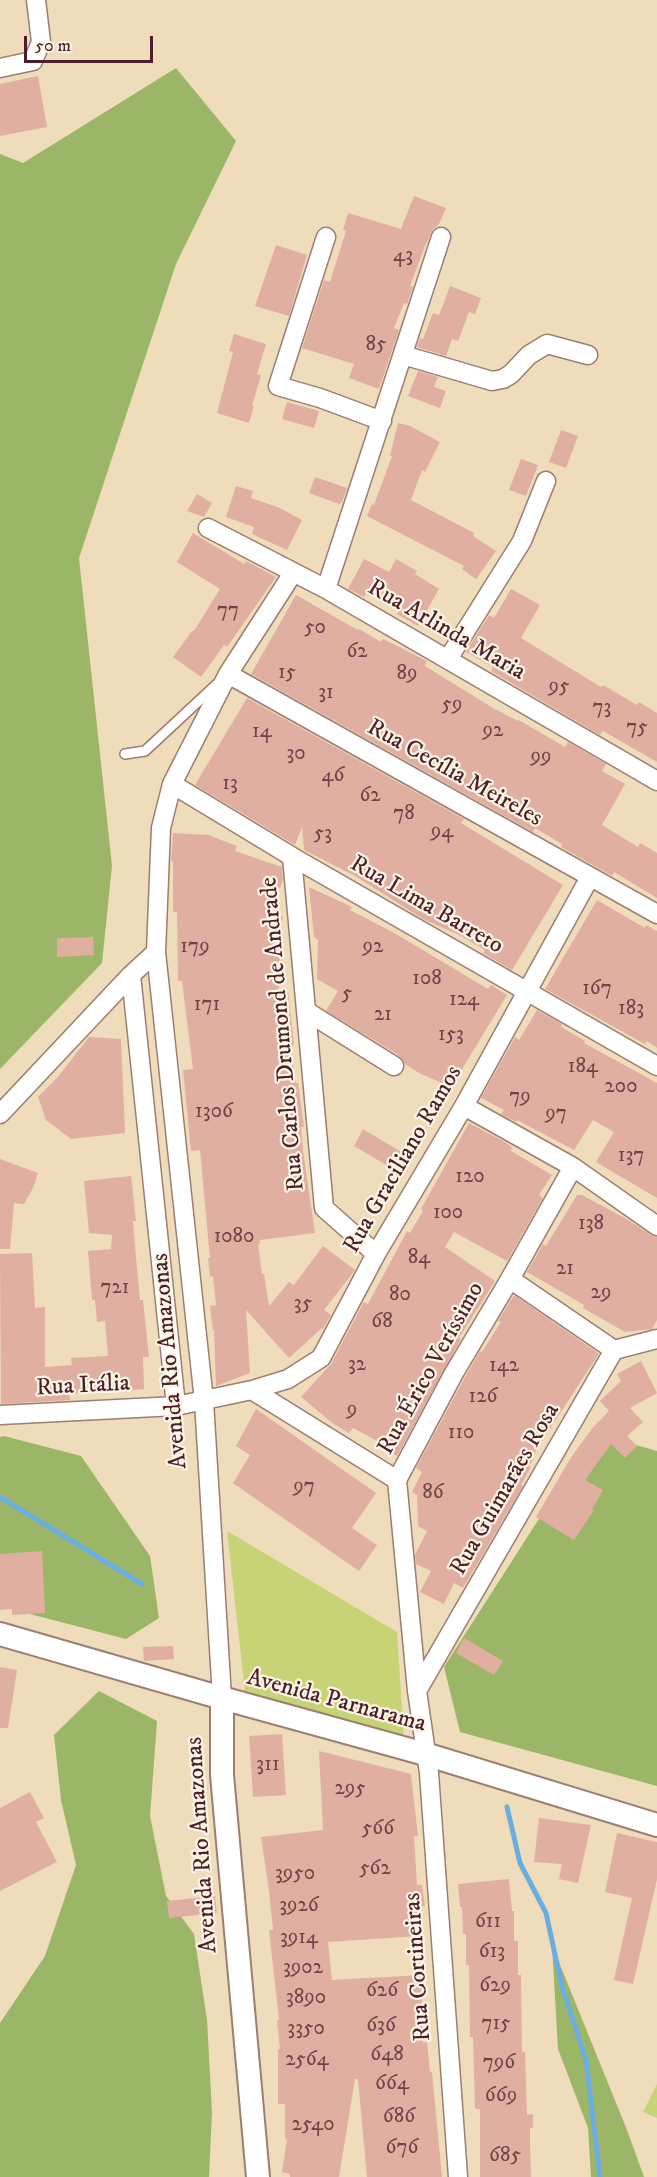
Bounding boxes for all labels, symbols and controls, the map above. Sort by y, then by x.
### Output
scale bar [27,24,156,62]
text: 50 m [35,35,71,57]
house number: 43 [393,244,413,270]
house number: 85 [366,333,386,359]
street label: Rua Arlinda Maria [362,574,530,688]
house number: 77 [217,599,239,625]
house number: 50 [304,616,326,642]
house number: 62 [346,640,368,666]
house number: 15 [278,661,296,687]
house number: 89 [397,662,417,688]
house number: 95 [549,675,569,701]
house number: 31 [318,681,334,707]
house number: 59 [442,693,462,719]
house number: 73 [593,696,611,722]
street label: Rua Cecília Meireles [361,714,547,834]
house number: 75 [626,716,648,742]
house number: 92 [483,719,503,745]
house number: 14 [252,720,272,746]
house number: 30 [286,742,306,768]
house number: 99 [531,745,551,771]
house number: 46 [321,764,345,790]
house number: 13 [222,772,238,798]
house number: 62 [359,784,381,810]
house number: 78 [393,802,415,828]
house number: 94 [431,820,453,846]
house number: 53 [314,822,332,848]
street label: Rua Lima Barreto [344,850,508,962]
street label: Rua Carlos Drumond de Andrade [256,876,312,1192]
house number: 179 [180,935,210,961]
house number: 92 [363,935,383,961]
house number: 108 [412,967,442,993]
house number: 167 [582,977,612,1003]
house number: 5 [342,982,352,1008]
house number: 124 [449,988,479,1014]
house number: 171 [194,993,220,1019]
house number: 183 [618,997,644,1023]
house number: 21 [374,1003,392,1029]
house number: 153 [438,1023,464,1049]
house number: 184 [568,1055,598,1081]
street label: Rua Graciliano Ramos [339,1061,469,1259]
house number: 200 [605,1075,637,1101]
house number: 79 [509,1085,531,1111]
house number: 1306 [195,1100,233,1126]
house number: 97 [545,1102,567,1128]
house number: 137 [618,1144,644,1170]
house number: 120 [455,1165,485,1191]
house number: 100 [433,1201,463,1227]
house number: 138 [578,1212,604,1238]
house number: 1080 [214,1225,254,1251]
house number: 84 [408,1246,430,1272]
street label: Avenida Rio Amazonas [147,1252,195,1470]
house number: 21 [556,1257,574,1283]
house number: 721 [100,1276,130,1302]
street label: Rua Érico Veríssimo [373,1278,491,1460]
house number: 29 [591,1281,611,1307]
house number: 80 [389,1283,411,1309]
house number: 35 [294,1292,312,1318]
house number: 68 [371,1310,393,1336]
house number: 32 [348,1353,366,1379]
house number: 142 [489,1354,519,1380]
street label: Rua Itália [35,1370,131,1404]
house number: 126 [469,1385,497,1411]
house number: 9 [347,1398,357,1424]
street label: Rua Guimarães Rosa [445,1399,567,1581]
house number: 110 [448,1421,474,1447]
house number: 97 [293,1475,315,1501]
house number: 86 [422,1481,444,1507]
street label: Avenida Parnarama [243,1664,429,1740]
street label: Avenida Rio Amazonas [181,1736,225,1954]
house number: 311 [256,1753,280,1779]
house number: 295 [334,1777,366,1803]
house number: 566 [362,1817,394,1843]
house number: 562 [359,1857,391,1883]
house number: 3950 [275,1862,315,1888]
street label: Rua Cortineiras [399,1892,439,2042]
house number: 3926 [279,1894,319,1920]
house number: 611 [475,1910,501,1936]
house number: 3914 [280,1926,318,1952]
house number: 613 [479,1940,505,1966]
house number: 3902 [283,1956,323,1982]
house number: 629 [479,1974,511,2000]
house number: 626 [366,1979,398,2005]
house number: 3890 [286,1986,326,2012]
house number: 715 [481,2012,511,2038]
house number: 636 [366,2014,396,2040]
house number: 3350 [287,2017,325,2043]
house number: 648 [370,2043,404,2069]
house number: 2564 [285,2048,329,2074]
house number: 796 [483,2051,515,2077]
house number: 664 [375,2072,409,2098]
house number: 669 [485,2084,517,2110]
house number: 686 [383,2105,415,2131]
house number: 2540 [292,2113,334,2139]
house number: 676 [386,2136,418,2162]
house number: 685 [489,2144,521,2170]

